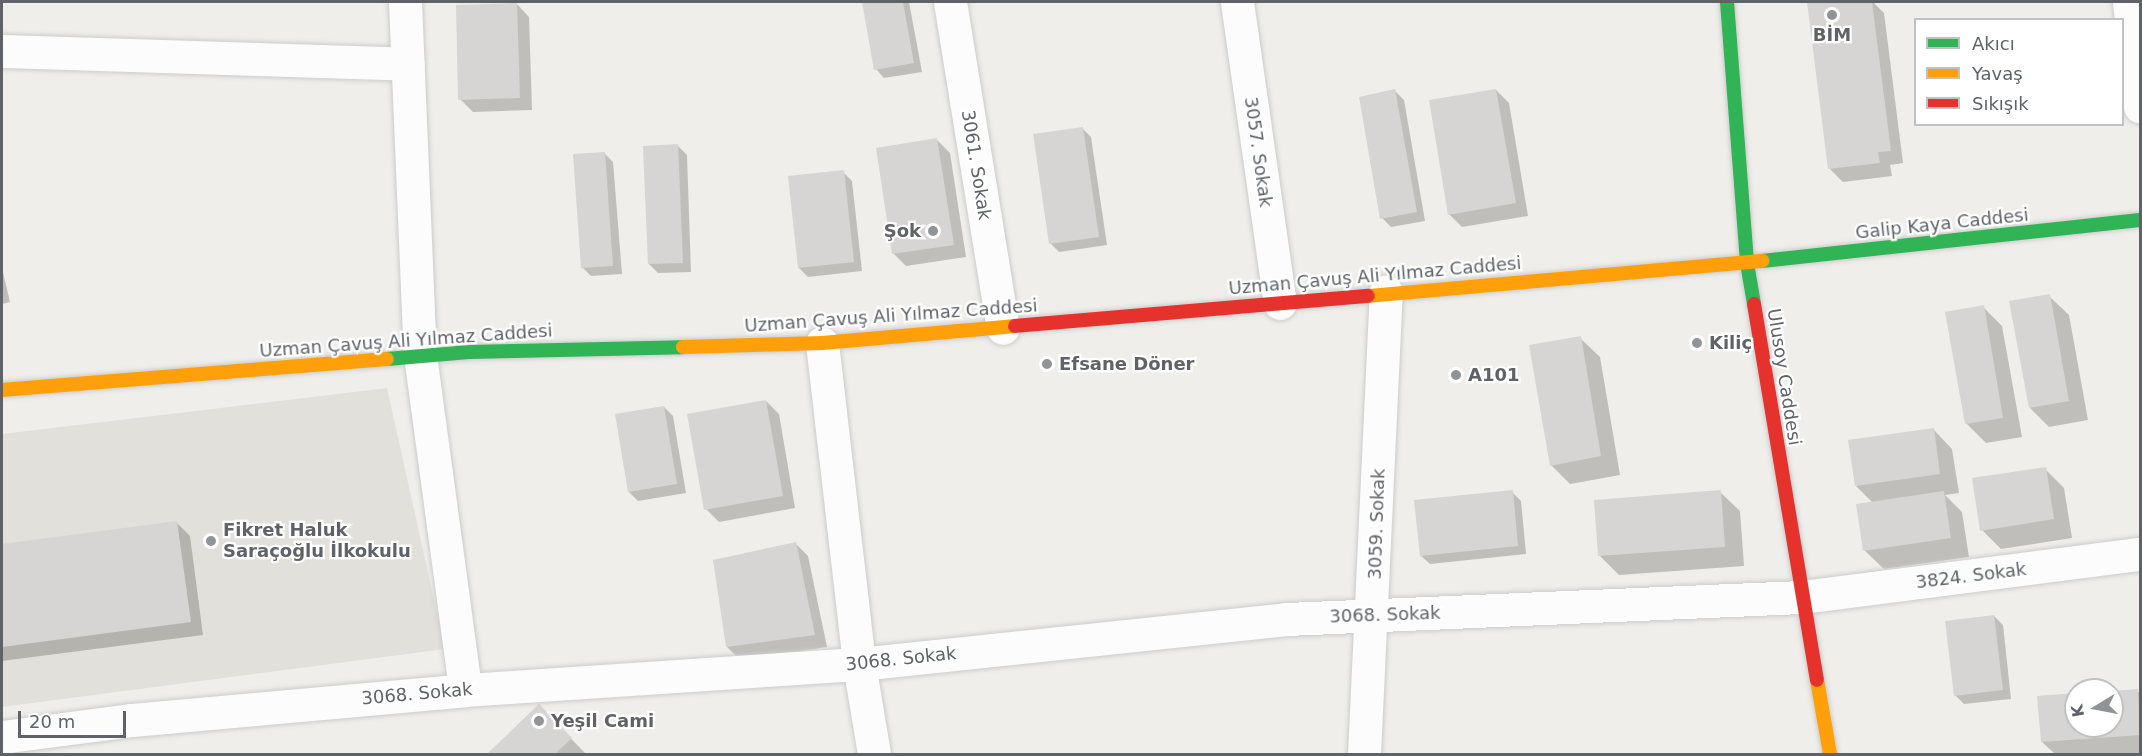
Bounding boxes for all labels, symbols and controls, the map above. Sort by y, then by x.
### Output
marker: BİM [1825,8,1839,22]
legend [1914,18,2124,126]
place label: BİM [1813,24,1851,46]
text: Akıcı [1972,33,2015,54]
text: Yavaş [1972,63,2023,84]
text: Sıkışık [1972,93,2029,114]
street label: 3057. Sokak [1240,95,1276,209]
street label: 3061. Sokak [957,108,995,222]
street label: Galip Kaya Caddesi [1854,204,2030,244]
place label: Şok [884,220,921,242]
marker: Şok [926,224,940,238]
street label: Uzman Çavuş Ali Yılmaz Caddesi [1228,252,1522,300]
street label: Uzman Çavuş Ali Yılmaz Caddesi [744,295,1038,337]
street label: Ulusoy Caddesi [1763,307,1805,447]
street label: Uzman Çavuş Ali Yılmaz Caddesi [259,320,553,362]
place label: Kiliç [1709,332,1752,354]
marker: Kiliç [1690,336,1704,350]
place label: Efsane Döner [1059,353,1194,375]
marker: Efsane Döner [1040,357,1054,371]
place label: A101 [1468,364,1520,386]
marker: A101 [1449,368,1463,382]
street label: 3059. Sokak [1364,468,1390,580]
place label: Fikret Haluk Saraçoğlu İlkokulu [223,520,411,562]
marker: Fikret Haluk Saraçoğlu İlkokulu [204,534,218,548]
street label: 3824. Sokak [1914,559,2028,593]
street label: 3068. Sokak [1329,602,1441,628]
street label: 3068. Sokak [845,642,957,676]
street label: 3068. Sokak [361,678,473,710]
north arrow [2064,678,2124,738]
scale bar [21,699,129,737]
text: K [2067,703,2088,719]
place label: Yeşil Cami [551,710,654,732]
text: 20 m [29,711,75,732]
marker: Yeşil Cami [532,714,546,728]

